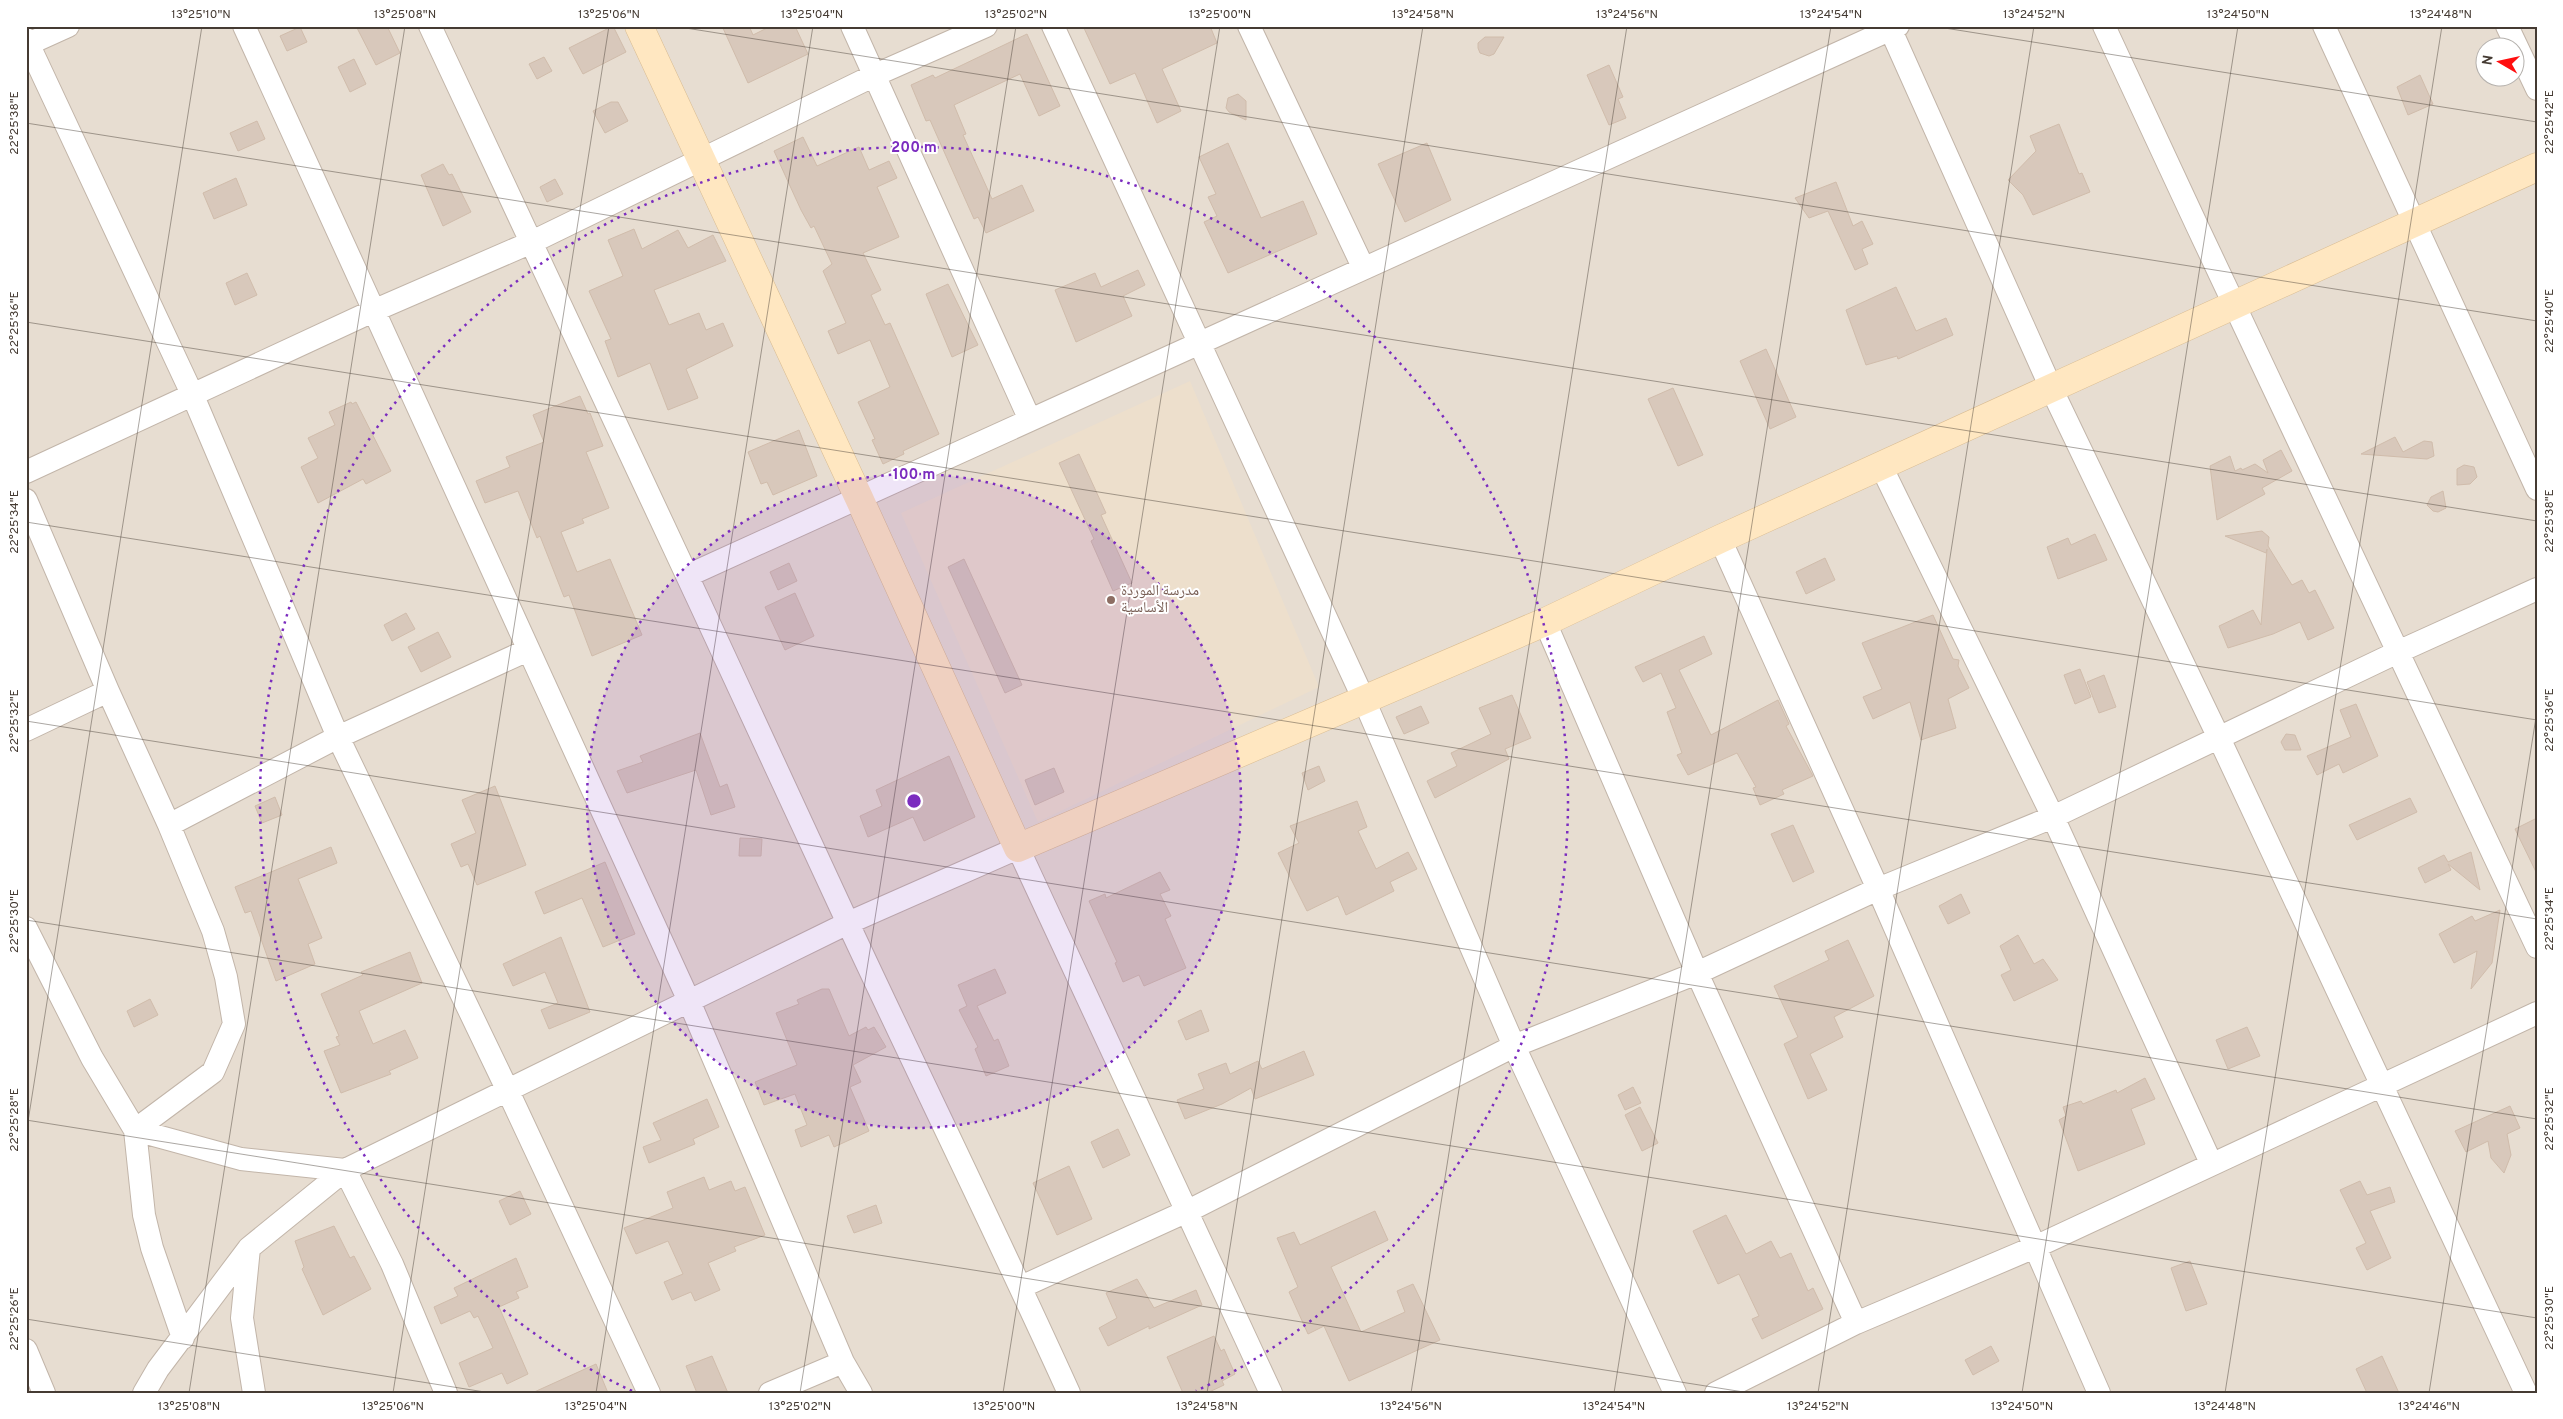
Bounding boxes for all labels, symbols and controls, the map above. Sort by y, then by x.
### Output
text: 13°25'10"N [171,7,231,23]
text: 13°25'08"N [374,7,436,23]
text: 13°25'06"N [578,7,640,23]
text: 13°25'04"N [781,7,843,23]
text: 13°25'02"N [985,7,1047,23]
text: 13°25'00"N [1189,7,1251,23]
text: 13°24'58"N [1392,7,1454,23]
text: 13°24'56"N [1596,7,1658,23]
text: 13°24'54"N [1800,7,1862,23]
text: 13°24'52"N [2003,7,2065,23]
text: 13°24'50"N [2207,7,2269,23]
text: 13°24'48"N [2410,7,2472,23]
north arrow [2476,38,2526,88]
text: N [2479,54,2498,67]
text: 22°25'42"E [2542,90,2558,154]
text: 22°25'38"E [7,91,23,155]
text: 200 m [891,139,937,158]
text: 22°25'40"E [2542,289,2558,353]
text: 22°25'36"E [7,291,23,355]
text: 100 m [893,466,935,485]
text: 22°25'38"E [2542,489,2558,553]
text: 22°25'34"E [7,490,23,554]
place label: مدرسة الموردة الأساسية [1121,582,1199,618]
marker: مدرسة الموردة الأساسية [1105,594,1117,606]
text: 22°25'36"E [2542,688,2558,752]
text: 22°25'32"E [7,689,23,753]
centre of rings [905,792,923,810]
text: 22°25'34"E [2542,887,2558,951]
text: 22°25'30"E [7,889,23,953]
text: 22°25'32"E [2542,1087,2558,1151]
text: 22°25'28"E [7,1088,23,1152]
text: 22°25'30"E [2542,1286,2558,1350]
text: 22°25'26"E [7,1287,23,1351]
text: 13°25'08"N [158,1399,220,1415]
text: 13°25'06"N [362,1399,424,1415]
text: 13°25'04"N [565,1399,627,1415]
text: 13°25'02"N [769,1399,831,1415]
text: 13°25'00"N [973,1399,1035,1415]
text: 13°24'58"N [1176,1399,1238,1415]
text: 13°24'56"N [1380,1399,1442,1415]
text: 13°24'54"N [1583,1399,1645,1415]
text: 13°24'52"N [1787,1399,1849,1415]
text: 13°24'50"N [1991,1399,2053,1415]
text: 13°24'48"N [2194,1399,2256,1415]
text: 13°24'46"N [2398,1399,2460,1415]

